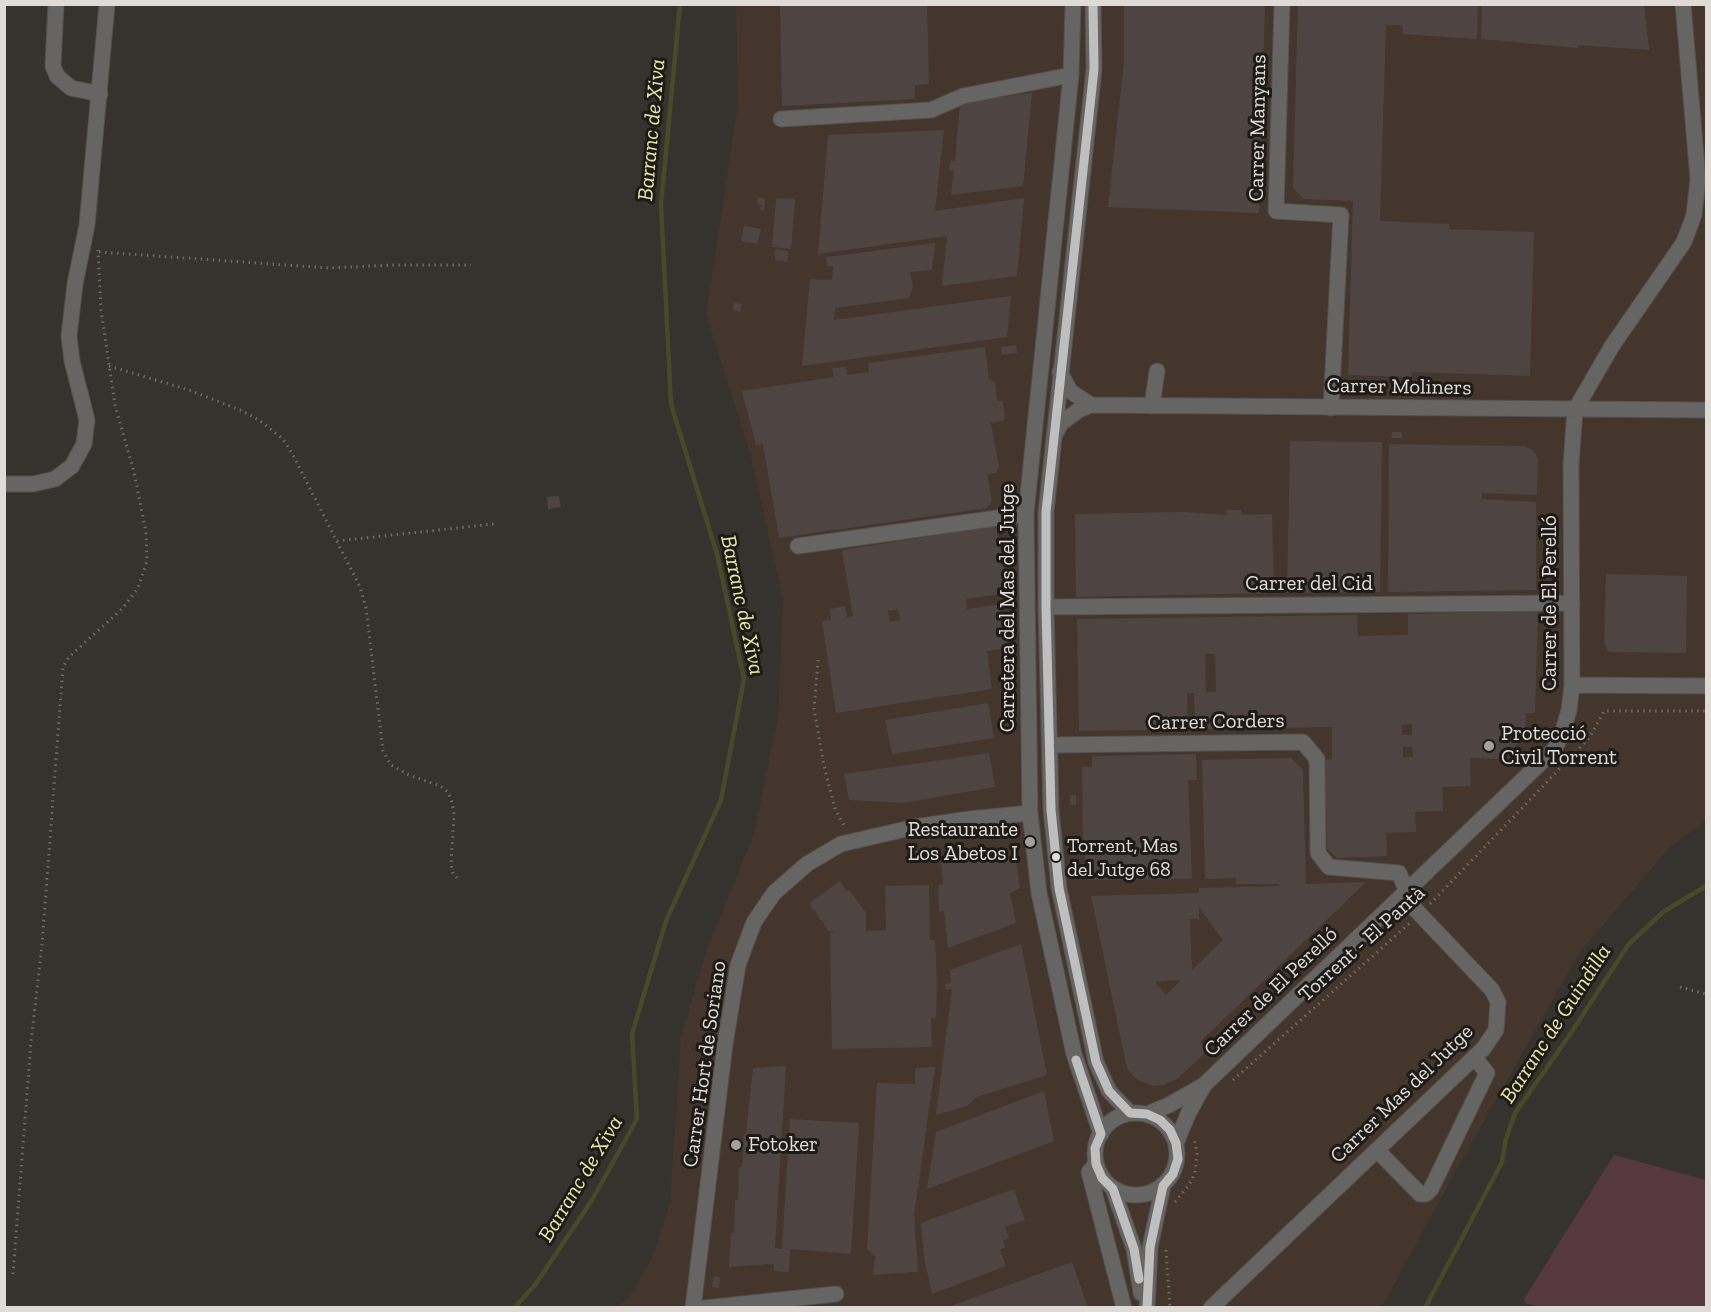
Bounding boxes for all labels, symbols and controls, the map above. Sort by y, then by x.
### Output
street label: Carrer Manyans [1244,54,1272,202]
water label: Barranc de Xiva [633,58,671,202]
street label: Carrer Moliners [1326,373,1472,401]
street label: Carretera del Mas del Jutge [995,484,1021,732]
street label: Carrer de El Perelló [1537,515,1563,691]
water label: Barranc de Xiva [714,533,770,677]
street label: Carrer del Cid [1245,571,1373,597]
street label: Carrer Corders [1147,708,1285,736]
place label: Protecció Civil Torrent [1501,721,1617,771]
marker: Protecció Civil Torrent [1482,739,1496,753]
place label: Restaurante Los Abetos I [908,817,1018,867]
place label: Torrent, Mas del Jutge 68 [1067,834,1178,881]
marker: Restaurante Los Abetos I [1023,835,1037,849]
marker: Torrent, Mas del Jutge 68 [1050,851,1062,863]
street label: Torrent - El Pantà [1294,881,1430,1007]
street label: Carrer de El Perelló [1199,922,1343,1062]
water label: Barranc de Guindilla [1495,940,1617,1108]
street label: Carrer Hort de Soriano [678,959,732,1169]
street label: Carrer Mas del Jutge [1325,1019,1479,1169]
water label: Barranc de Xiva [533,1111,629,1247]
place label: Fotoker [748,1132,818,1158]
marker: Fotoker [729,1138,743,1152]

